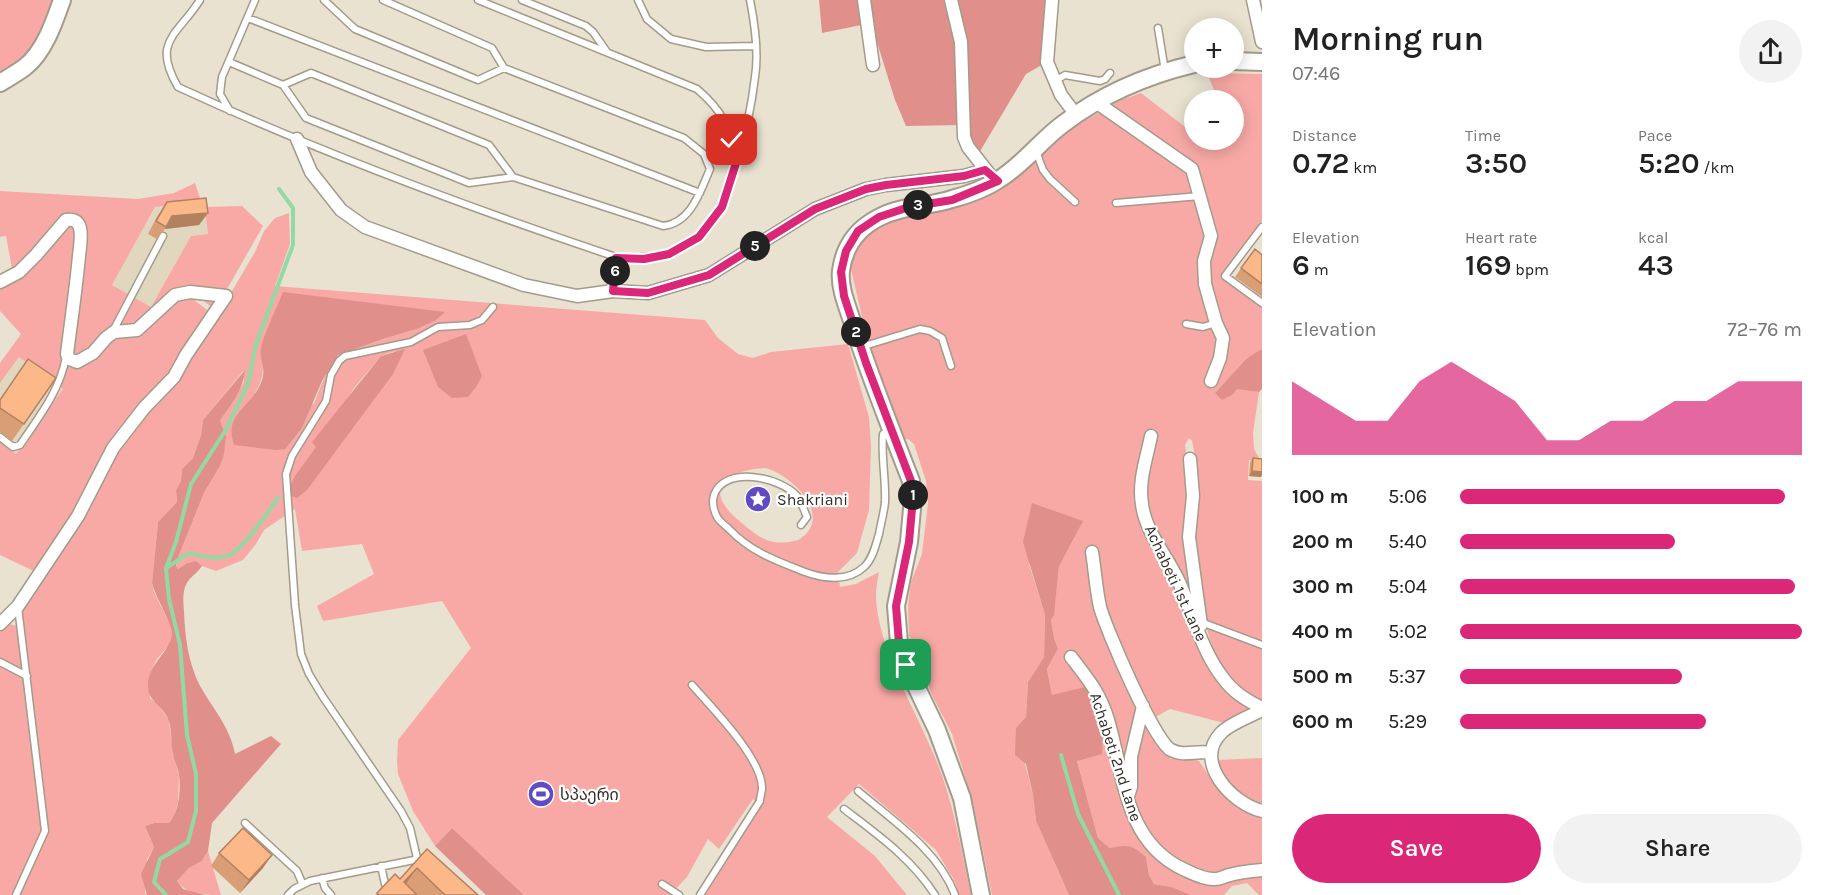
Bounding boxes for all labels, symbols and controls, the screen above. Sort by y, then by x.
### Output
map controls [1184,18,1244,150]
button: + [1184,18,1244,78]
text: Morning run [1292,20,1484,58]
button: share [1739,20,1802,83]
text: 07:46 [1292,62,1341,85]
button: − [1184,90,1244,150]
pin [706,114,757,165]
icon: check [715,123,748,156]
text: Distance [1292,126,1357,145]
text: Time [1465,126,1501,145]
text: Pace [1638,126,1672,145]
text: 0.72 [1292,145,1349,181]
text: 3:50 [1465,145,1527,181]
text: 5:20 [1638,145,1700,181]
text: km [1349,158,1377,177]
text: /km [1700,158,1734,177]
pin: 3 [903,190,933,220]
text: 3 [913,195,923,214]
text: Elevation [1292,228,1360,247]
text: Heart rate [1465,228,1537,247]
text: kcal [1638,228,1669,247]
pin: 5 [740,231,770,261]
text: 5 [750,236,760,255]
text: 6 [1292,247,1310,283]
text: 169 [1465,247,1511,283]
text: 43 [1638,247,1674,283]
pin: 6 [600,256,630,286]
text: m [1310,260,1329,279]
text: bpm [1511,260,1549,279]
text: 6 [610,261,620,280]
pin: 2 [841,317,871,347]
text: Elevation [1292,318,1377,341]
text: 72–76 m [1727,318,1802,341]
text: 2 [851,322,861,341]
pin: 1 [898,480,928,510]
place icon: Shakriani [743,484,773,514]
text: 1 [910,485,916,504]
text: 100 m [1292,485,1348,508]
text: 5:06 [1388,485,1427,508]
place label: Shakriani [777,490,848,509]
street label: Achabeti 1st Lane [1141,522,1211,644]
text: 200 m [1292,530,1353,553]
text: 5:40 [1388,530,1427,553]
text: 300 m [1292,575,1354,598]
text: 5:04 [1388,575,1427,598]
text: 400 m [1292,620,1353,643]
text: 5:02 [1388,620,1427,643]
pin [880,639,931,690]
icon: arrive [889,648,922,681]
text: 500 m [1292,665,1353,688]
text: 5:37 [1388,665,1425,688]
street label: Achabeti 2nd Lane [1086,690,1146,824]
text: 600 m [1292,710,1353,733]
text: 5:29 [1388,710,1427,733]
sports icon: სპაერი [526,779,556,809]
place label: სპაერი [560,785,619,804]
button: Save [1292,814,1541,883]
button: Share [1553,814,1802,883]

